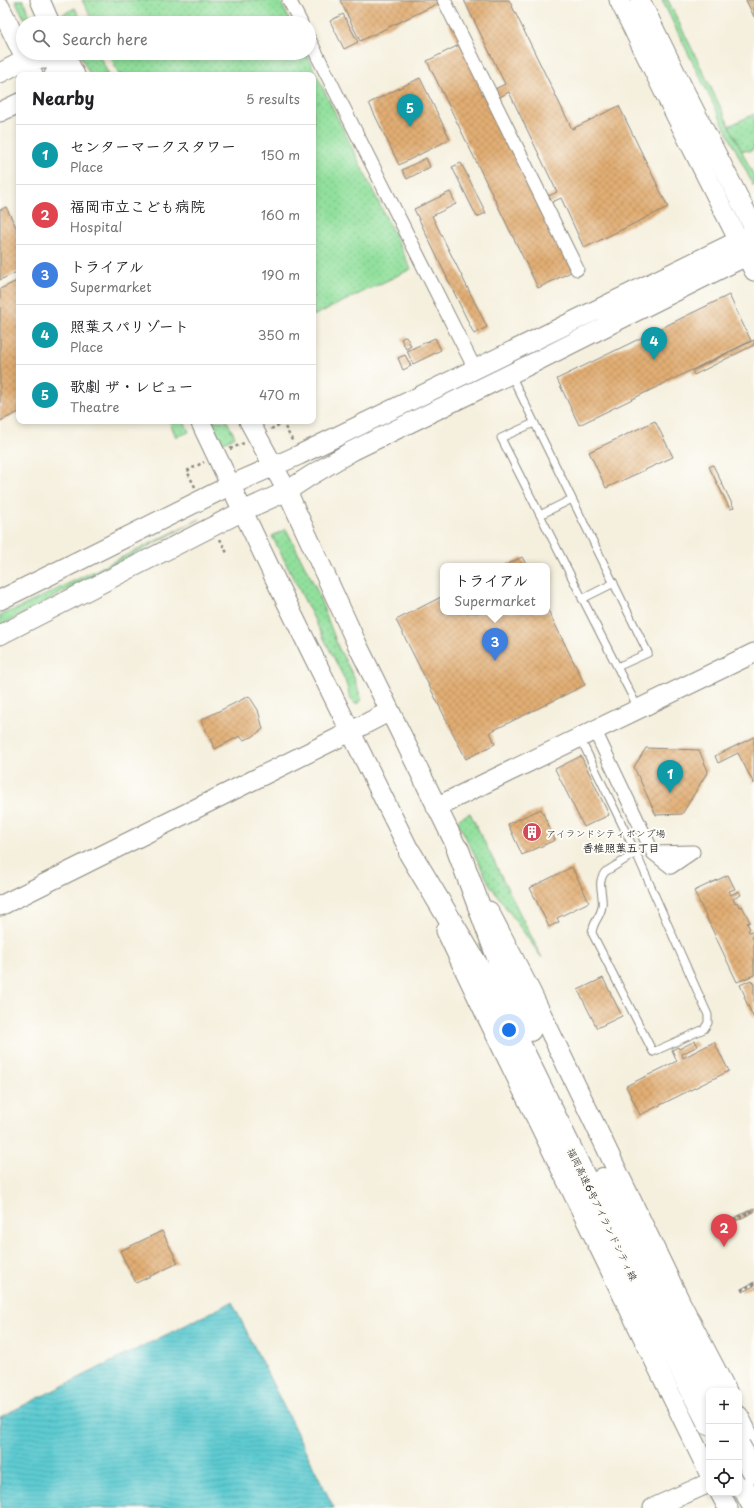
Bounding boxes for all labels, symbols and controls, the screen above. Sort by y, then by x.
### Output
search box [16,16,316,60]
icon: search [30,27,52,49]
text: Search here [62,27,148,50]
text: Nearby [32,85,94,111]
text: 5 results [246,89,300,108]
pin: 5 [397,94,423,127]
text: センターマークスタワー [70,134,236,157]
text: 1 [42,145,48,164]
text: 150 m [261,145,300,164]
text: Place [70,157,103,176]
text: 福岡市立こども病院 [70,194,205,217]
text: 2 [40,205,50,224]
text: 160 m [261,205,300,224]
text: Hospital [70,217,122,236]
text: トライアル [70,254,144,277]
text: 3 [41,265,49,284]
text: 190 m [261,265,300,284]
text: Supermarket [70,277,152,296]
text: 照葉スパリゾート [70,314,189,337]
text: 4 [41,325,49,344]
text: 350 m [258,325,300,344]
pin: 4 [641,327,667,360]
text: Place [70,337,103,356]
text: 歌劇 ザ・レビュー [70,374,194,397]
text: 5 [41,385,49,404]
text: 470 m [259,385,300,404]
text: Theatre [70,397,119,416]
popup [440,563,550,615]
text: トライアル [454,568,528,591]
text: Supermarket [454,591,536,610]
pin: 3 [482,628,508,661]
pin: 1 [657,760,683,793]
building icon: アイランドシティポンプ場 [521,821,543,843]
place label: アイランドシティポンプ場 [546,825,665,840]
district label: 香椎照葉五丁目 [583,839,660,856]
your location [499,1020,519,1040]
street label: 福岡高速6号アイランドシティ線 [564,1145,642,1283]
pin: 2 [711,1214,737,1247]
map controls [706,1388,742,1496]
button: + [706,1388,742,1424]
button: − [706,1424,742,1460]
button: locate [706,1460,742,1496]

